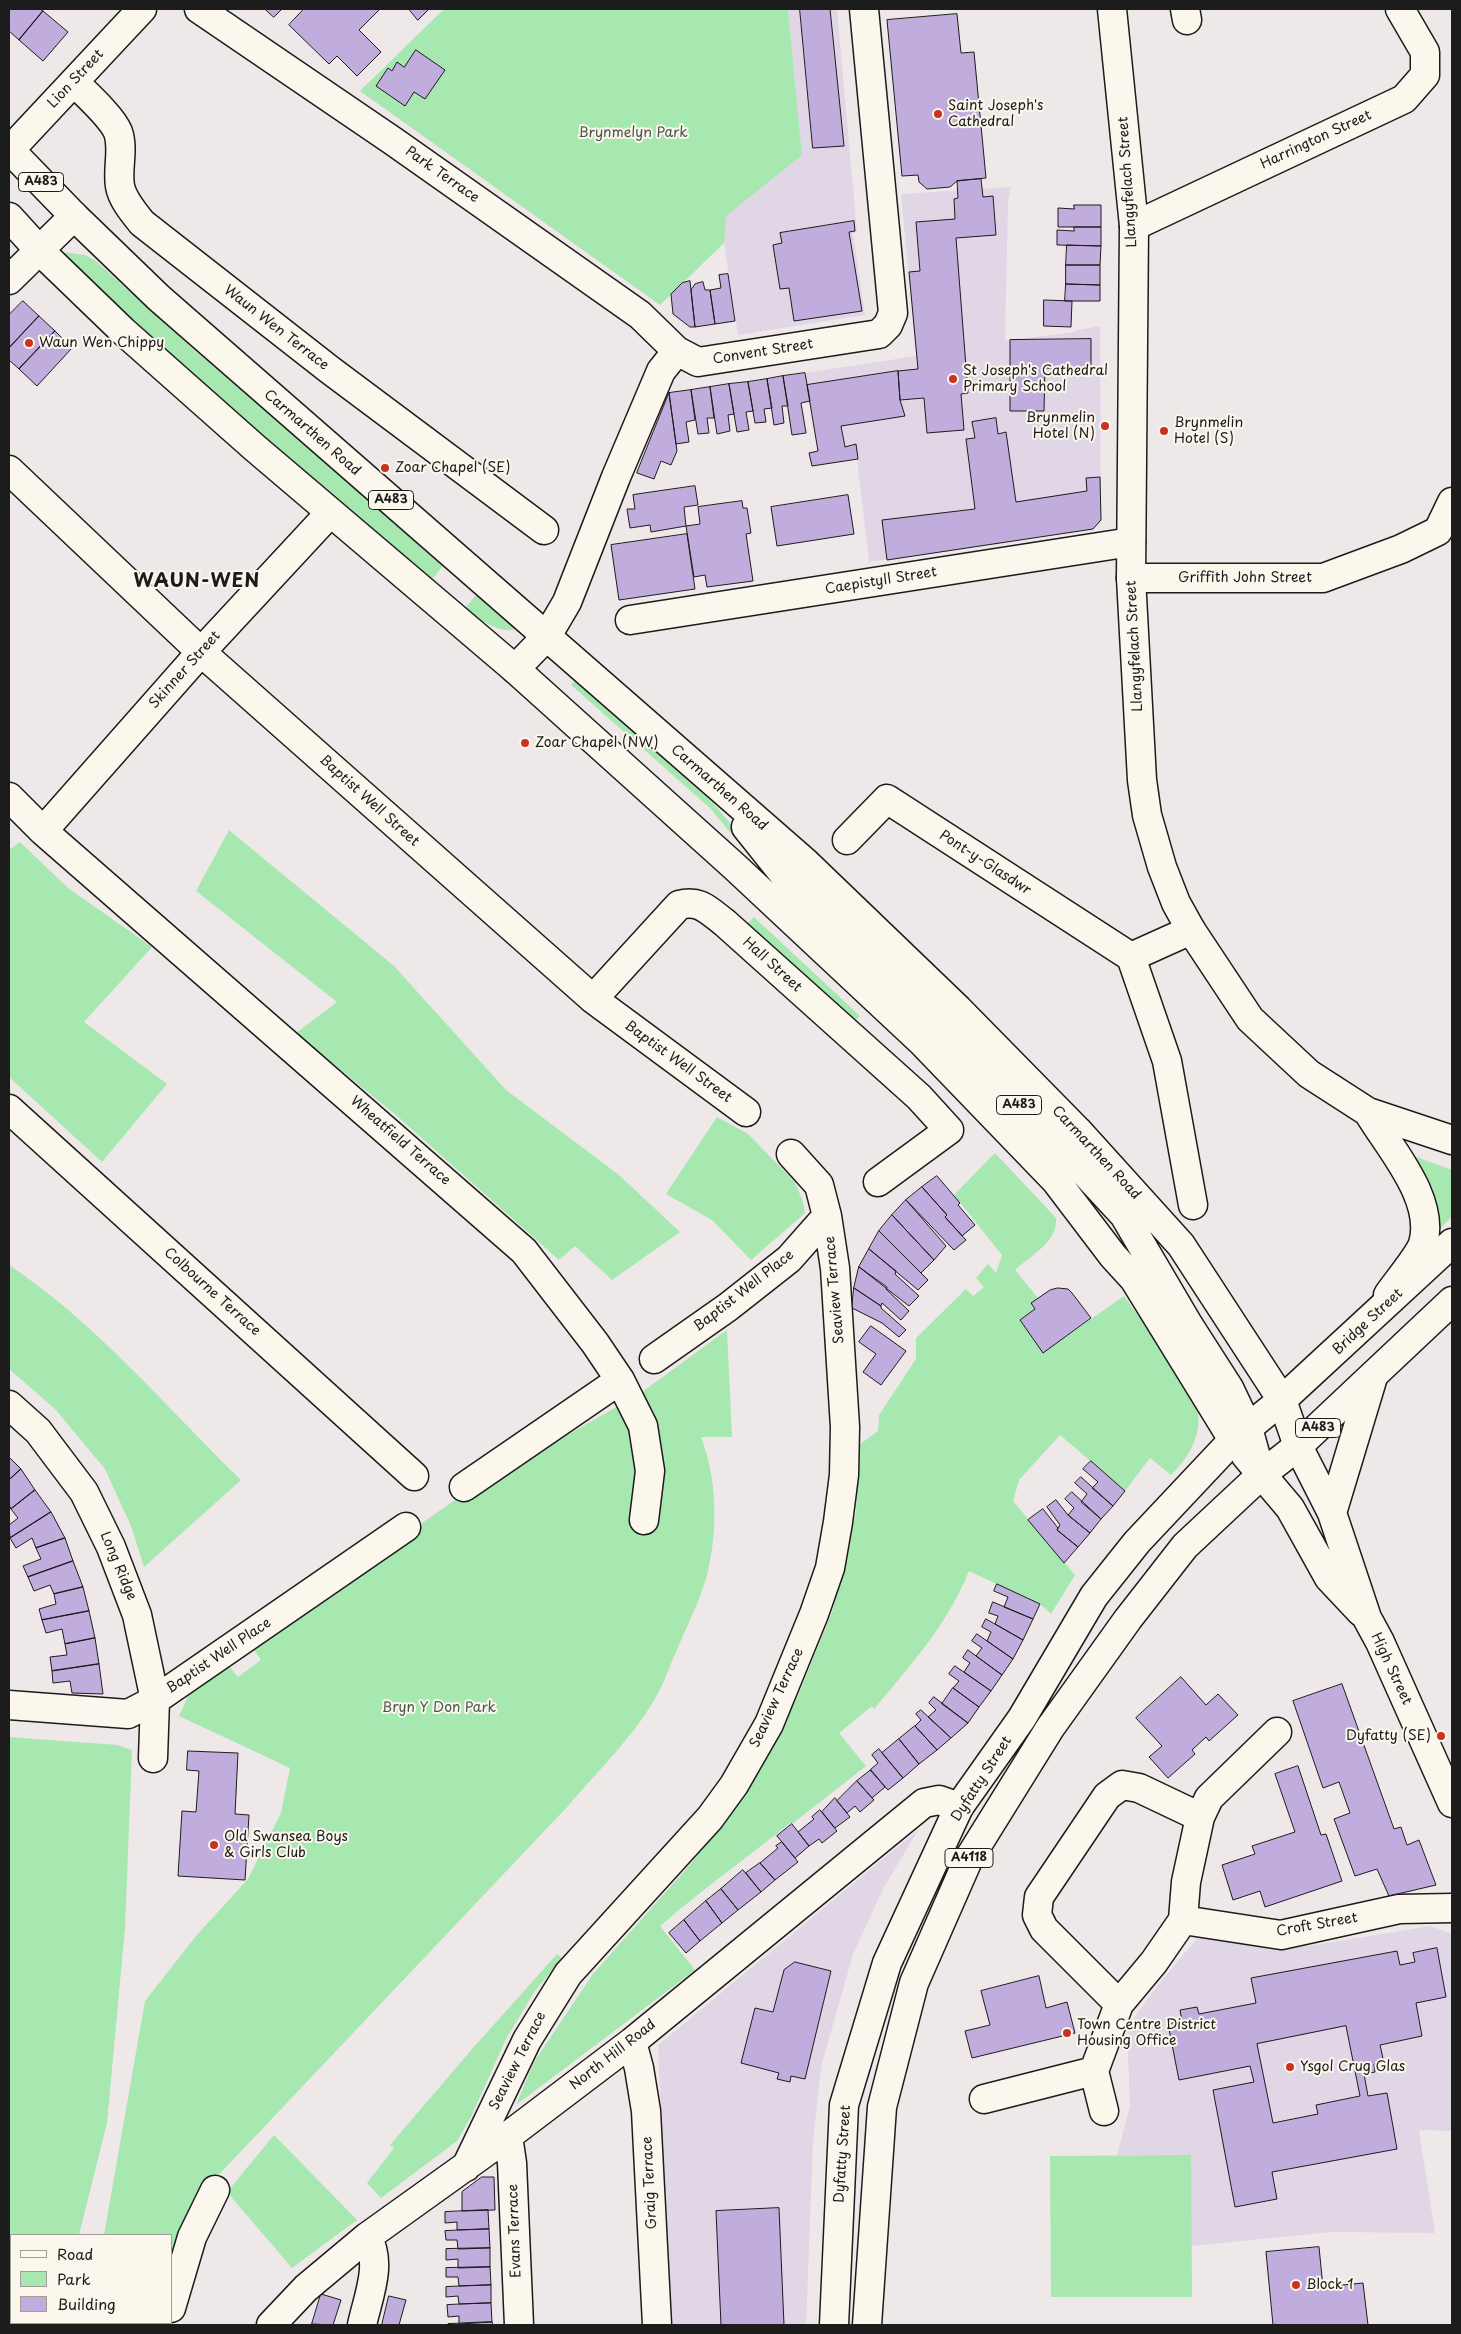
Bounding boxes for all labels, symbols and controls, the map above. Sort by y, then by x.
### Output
street label: Lion Street [45,46,107,112]
place label: Saint Joseph's Cathedral [948,98,1043,130]
street label: Harrington Street [1258,107,1374,173]
marker: Saint Joseph's Cathedral [932,108,944,120]
street label: Llangyfelach Street [1115,116,1141,248]
park label: Brynmelyn Park [578,125,688,141]
street label: Park Terrace [402,143,482,207]
road number: A483 [18,172,64,192]
street label: Waun Wen Terrace [220,282,332,374]
place label: Waun Wen Chippy [39,335,164,351]
street label: Convent Street [712,336,814,368]
marker: Waun Wen Chippy [23,337,35,349]
place label: St Joseph's Cathedral Primary School [963,363,1108,396]
marker: St Joseph's Cathedral Primary School [947,373,959,385]
street label: Carmarthen Road [260,387,364,479]
place label: Brynmelin Hotel (N) [1026,410,1095,442]
place label: Brynmelin Hotel (S) [1174,415,1243,448]
marker: Brynmelin Hotel (N) [1099,420,1111,432]
marker: Brynmelin Hotel (S) [1158,425,1170,437]
place label: Zoar Chapel (SE) [395,460,511,476]
marker: Zoar Chapel (SE) [379,462,391,474]
road number: A483 [368,490,414,510]
street label: Caepistyll Street [824,564,938,598]
street label: Griffith John Street [1178,570,1312,586]
district label: WAUN-WEN [133,571,261,593]
street label: Llangyfelach Street [1123,580,1147,712]
street label: Skinner Street [146,628,224,712]
place label: Zoar Chapel (NW) [535,735,658,751]
marker: Zoar Chapel (NW) [519,737,531,749]
street label: Carmarthen Road [667,742,771,834]
street label: Baptist Well Street [316,752,422,850]
street label: Pont-y-Glasdwr [936,827,1034,899]
street label: Hall Street [739,934,805,996]
street label: Baptist Well Street [621,1017,735,1107]
street label: Wheatfield Terrace [346,1093,454,1189]
road number: A483 [996,1096,1042,1114]
street label: Carmarthen Road [1048,1103,1144,1203]
street label: Seaview Terrace [822,1235,848,1345]
street label: Colbourne Terrace [160,1244,264,1340]
street label: Baptist Well Place [691,1247,797,1335]
street label: Bridge Street [1330,1285,1406,1359]
road number: A483 [1296,1419,1340,1438]
street label: Long Ridge [96,1529,140,1603]
street label: Baptist Well Place [164,1615,274,1697]
street label: High Street [1367,1630,1415,1708]
street label: Seaview Terrace [747,1645,807,1751]
park label: Bryn Y Don Park [382,1700,496,1716]
place label: Dyfatty (SE) [1346,1728,1431,1744]
marker: Dyfatty (SE) [1435,1730,1447,1742]
street label: Dyfatty Street [948,1733,1016,1825]
place label: Old Swansea Boys & Girls Club [224,1829,348,1861]
marker: Old Swansea Boys & Girls Club [208,1839,220,1851]
road number: A4118 [945,1849,993,1868]
street label: Croft Street [1275,1910,1359,1940]
street label: Seaview Terrace [486,2009,550,2113]
street label: North Hill Road [567,2016,659,2094]
place label: Town Centre District Housing Office [1077,2017,1216,2050]
marker: Town Centre District Housing Office [1061,2027,1073,2039]
place label: Ysgol Crug Glas [1300,2059,1405,2075]
marker: Ysgol Crug Glas [1284,2061,1296,2073]
street label: Dyfatty Street [831,2104,855,2204]
street label: Graig Terrace [639,2136,661,2230]
street label: Evans Terrace [505,2184,525,2278]
legend [10,2234,172,2324]
text: Road [57,2242,93,2265]
text: Park [57,2267,91,2290]
place label: Block 1 [1306,2277,1354,2293]
marker: Block 1 [1290,2279,1302,2291]
text: Building [57,2292,116,2315]

